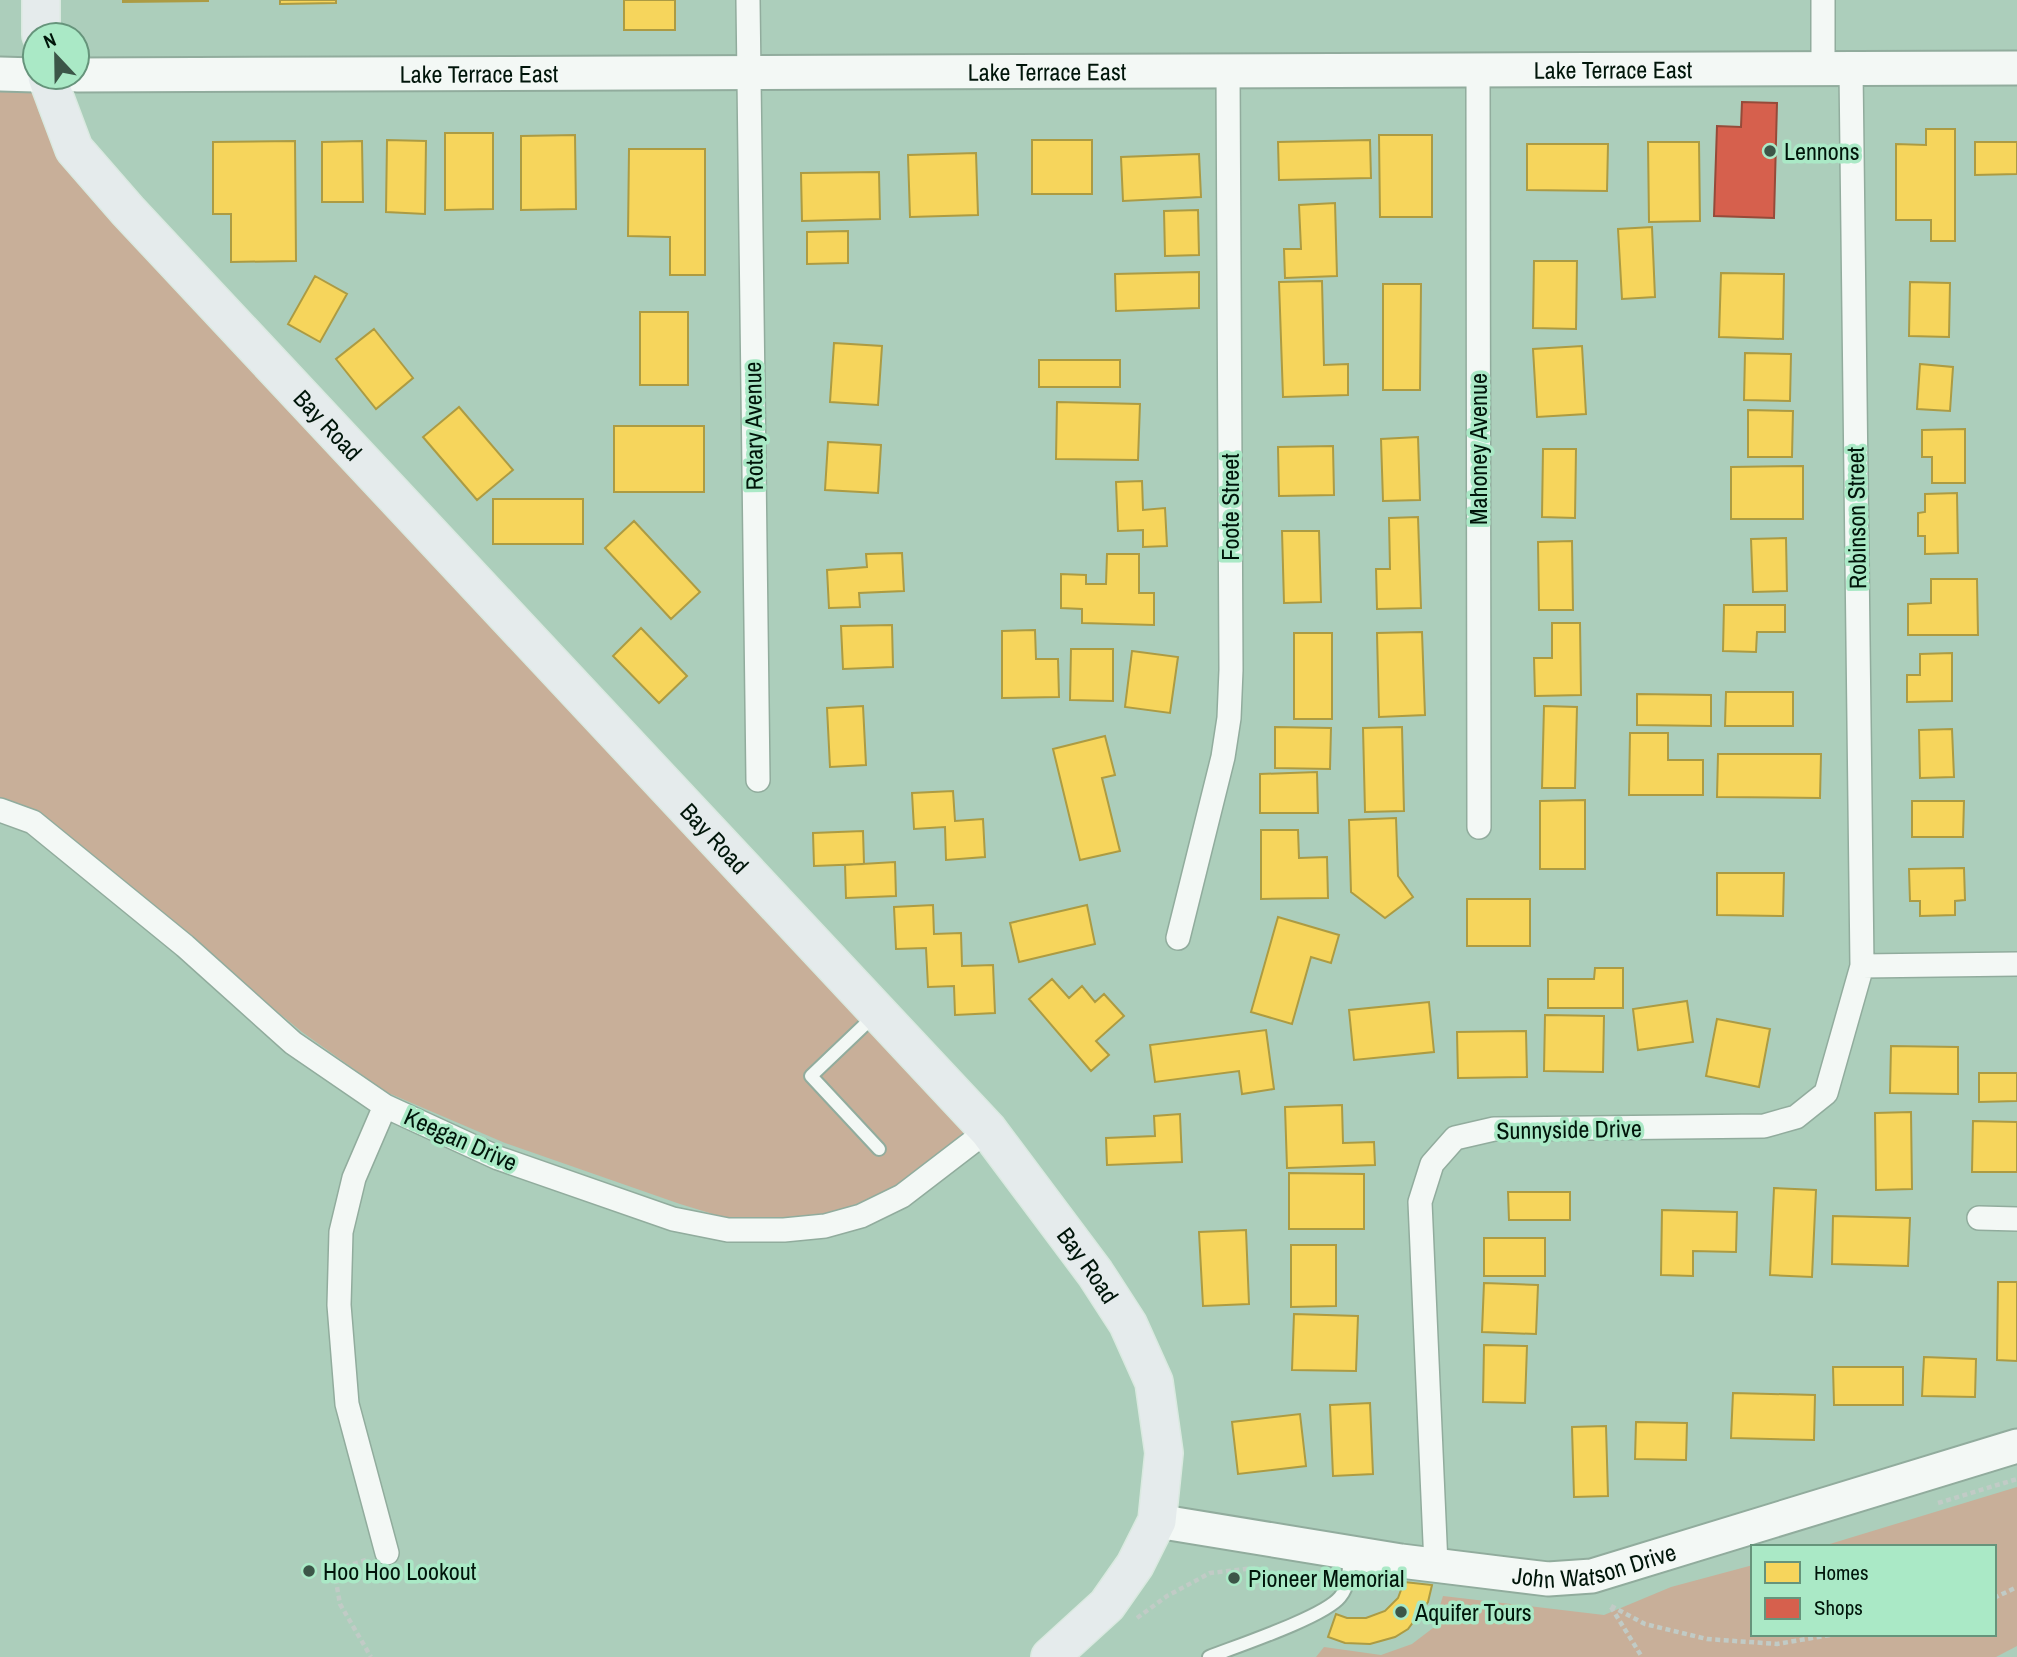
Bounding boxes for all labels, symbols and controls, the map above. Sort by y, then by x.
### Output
north arrow [21,21,91,91]
text: N [40,26,60,54]
street label: Lake Terrace East [1534,53,1693,86]
street label: Lake Terrace East [968,55,1127,88]
street label: Lake Terrace East [400,57,559,90]
place label: Lennons [1784,135,1860,167]
marker: Lennons [1762,143,1778,159]
street label: Rotary Avenue [736,361,770,491]
street label: Mahoney Avenue [1462,373,1494,525]
street label: Bay Road [287,382,369,467]
street label: Robinson Street [1839,446,1873,589]
street label: Foote Street [1214,453,1246,561]
street label: Bay Road [674,796,756,881]
street label: Keegan Drive [400,1100,522,1178]
street label: Sunnyside Drive [1496,1112,1642,1146]
street label: Bay Road [1050,1220,1126,1309]
street label: John Watson Drive [1511,1535,1680,1595]
legend [1751,1545,1996,1636]
place label: Hoo Hoo Lookout [323,1555,477,1587]
text: Homes [1814,1558,1869,1587]
place label: Pioneer Memorial [1248,1562,1404,1594]
marker: Hoo Hoo Lookout [301,1563,317,1579]
marker: Pioneer Memorial [1226,1570,1242,1586]
text: Shops [1814,1593,1863,1622]
place label: Aquifer Tours [1414,1596,1532,1628]
marker: Aquifer Tours [1393,1604,1409,1620]

